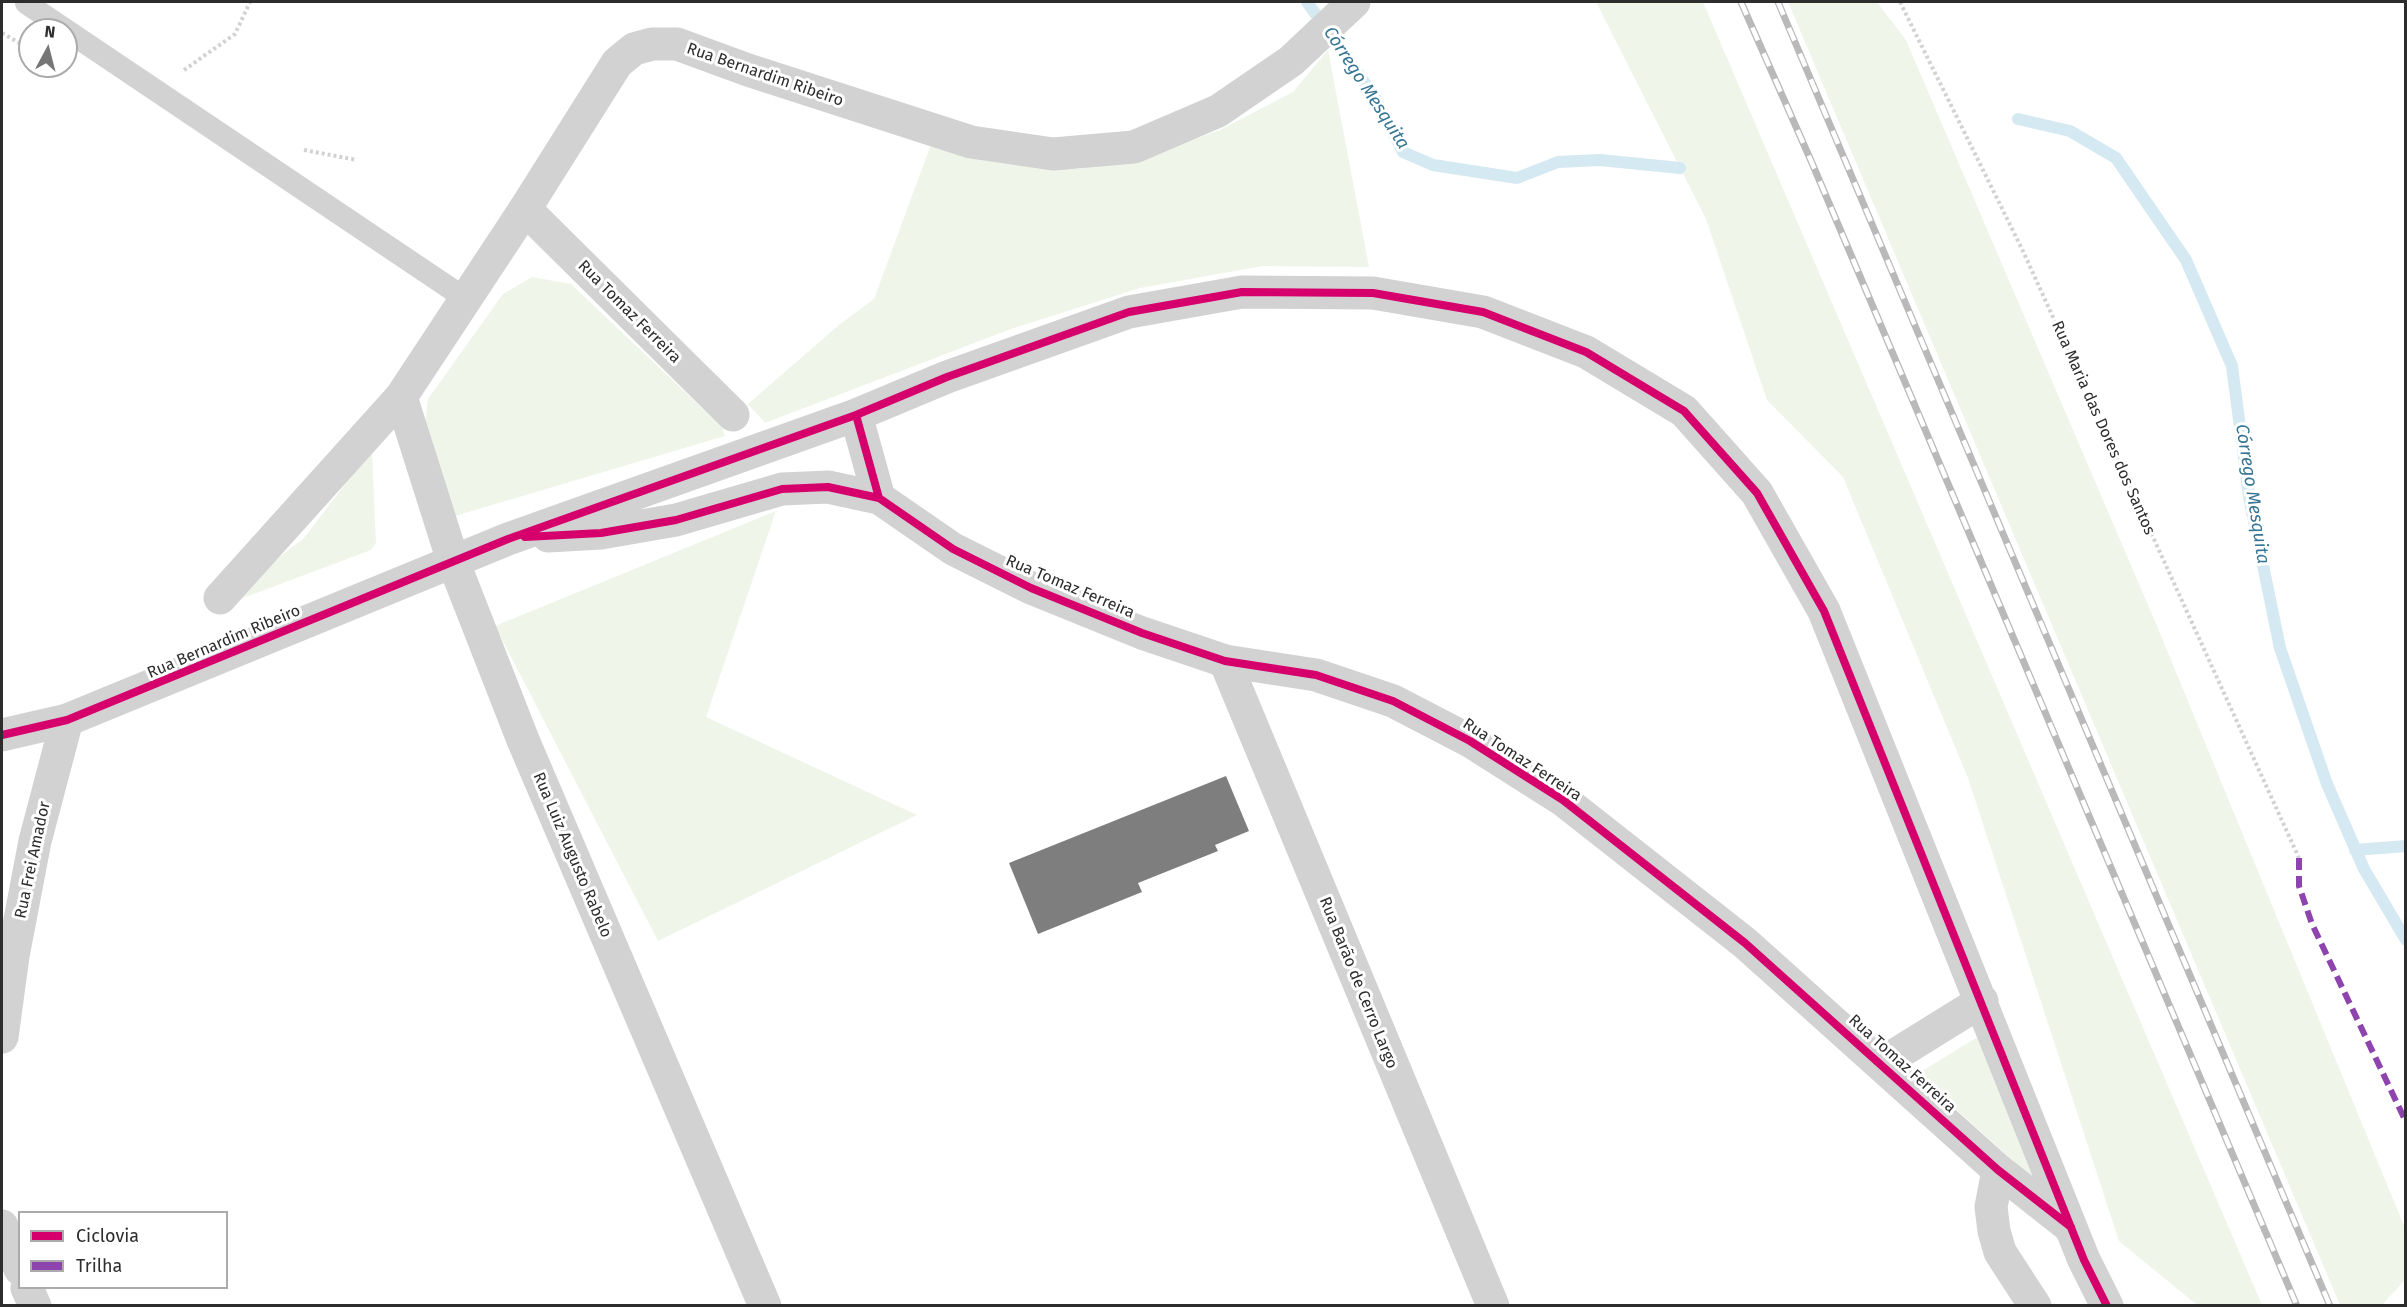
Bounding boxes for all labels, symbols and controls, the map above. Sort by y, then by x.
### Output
north arrow [18,18,78,78]
text: N [44,22,56,42]
water label: Córrego Mesquita [1318,23,1414,153]
street label: Rua Bernardim Ribeiro [684,39,846,111]
street label: Rua Tomaz Ferreira [574,257,684,367]
street label: Rua Maria das Dores dos Santos [2047,318,2159,538]
water label: Córrego Mesquita [2230,422,2274,566]
street label: Rua Tomaz Ferreira [1003,551,1137,623]
street label: Rua Bernardim Ribeiro [145,601,303,683]
street label: Rua Tomaz Ferreira [1459,714,1585,806]
street label: Rua Luiz Augusto Rabelo [528,769,616,941]
street label: Rua Frei Amador [11,800,55,920]
street label: Rua Barão de Cerro Largo [1315,894,1401,1072]
street label: Rua Tomaz Ferreira [1844,1011,1960,1117]
legend [18,1211,228,1289]
text: Ciclovia [76,1225,139,1247]
text: Trilha [76,1255,122,1277]

